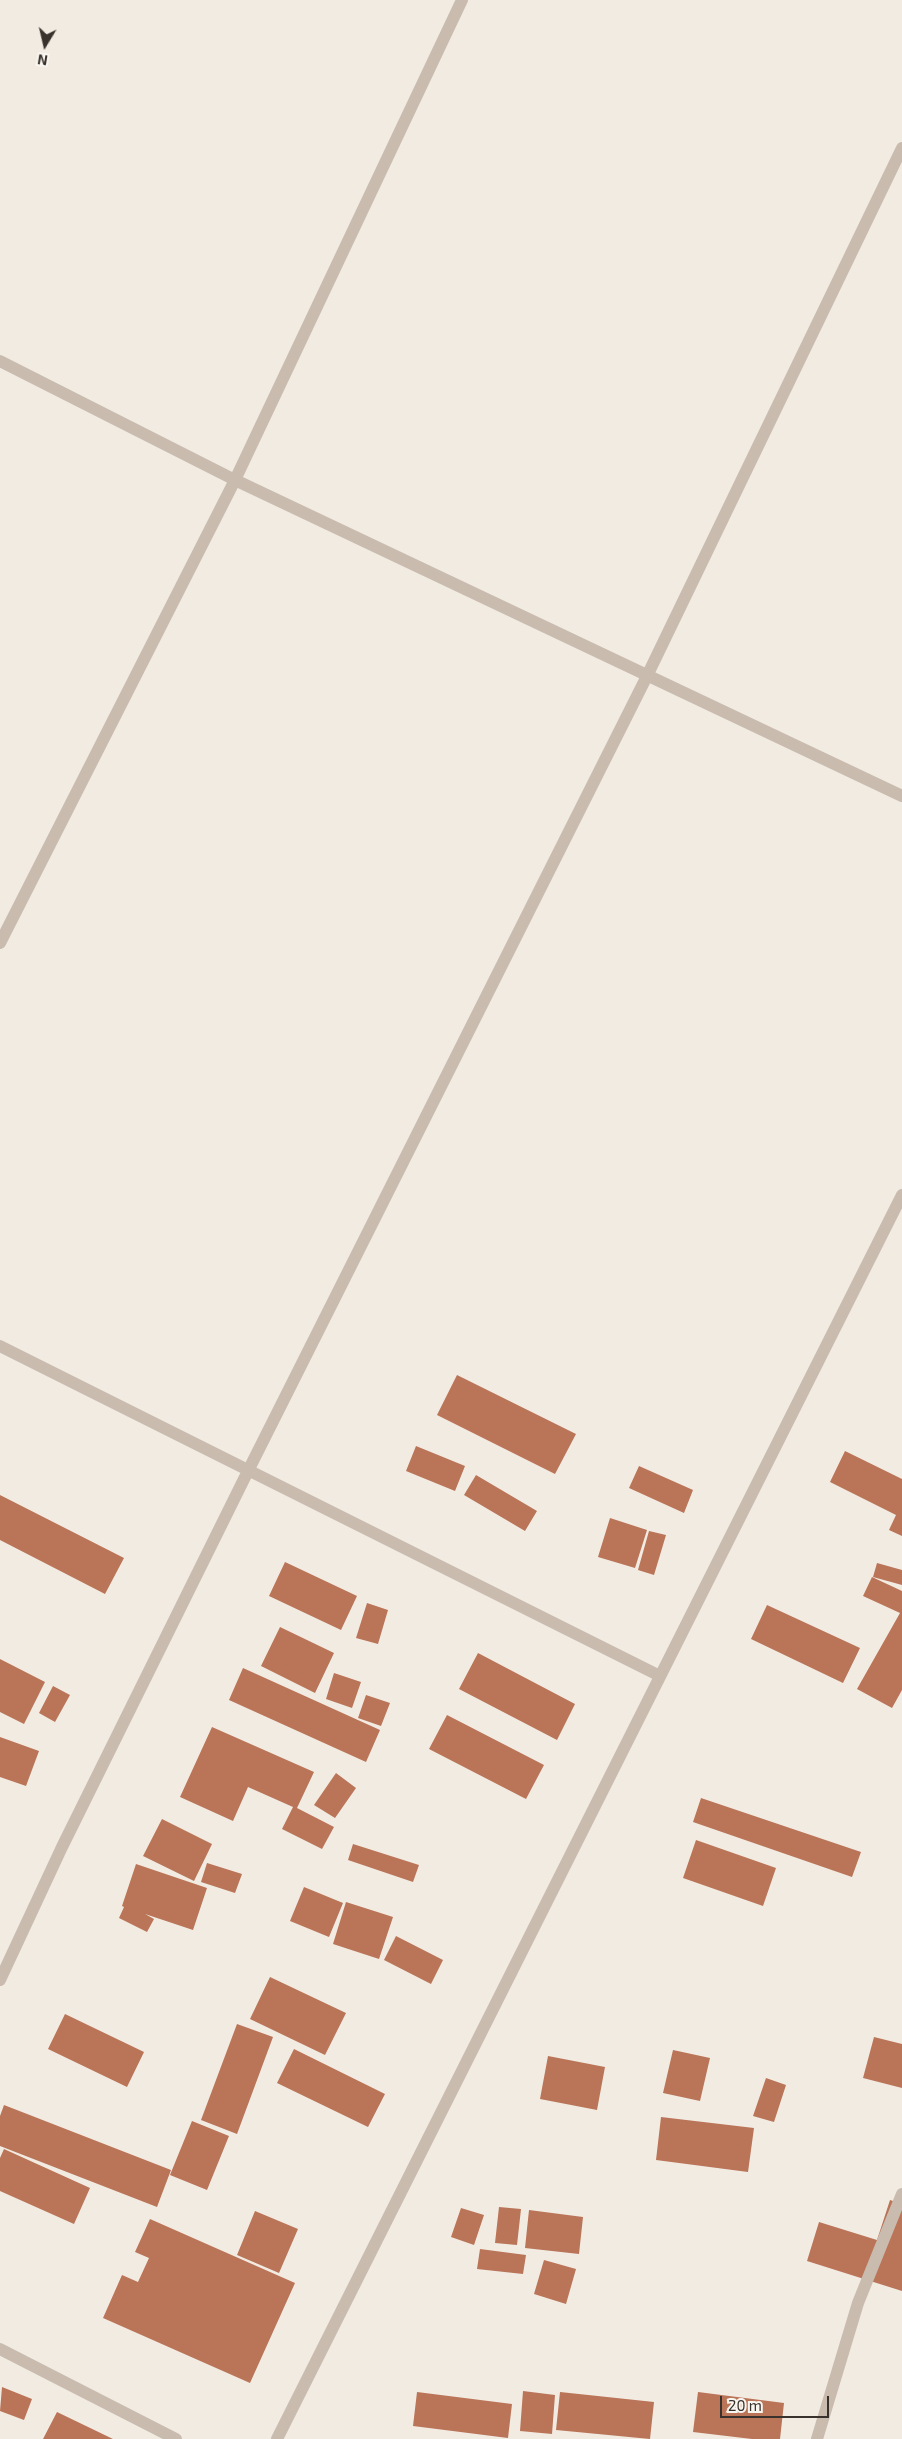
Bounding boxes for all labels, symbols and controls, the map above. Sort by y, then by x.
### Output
north arrow [20,20,70,70]
text: N [36,51,49,69]
scale bar [722,2386,831,2418]
text: 20 m [728,2396,762,2414]

